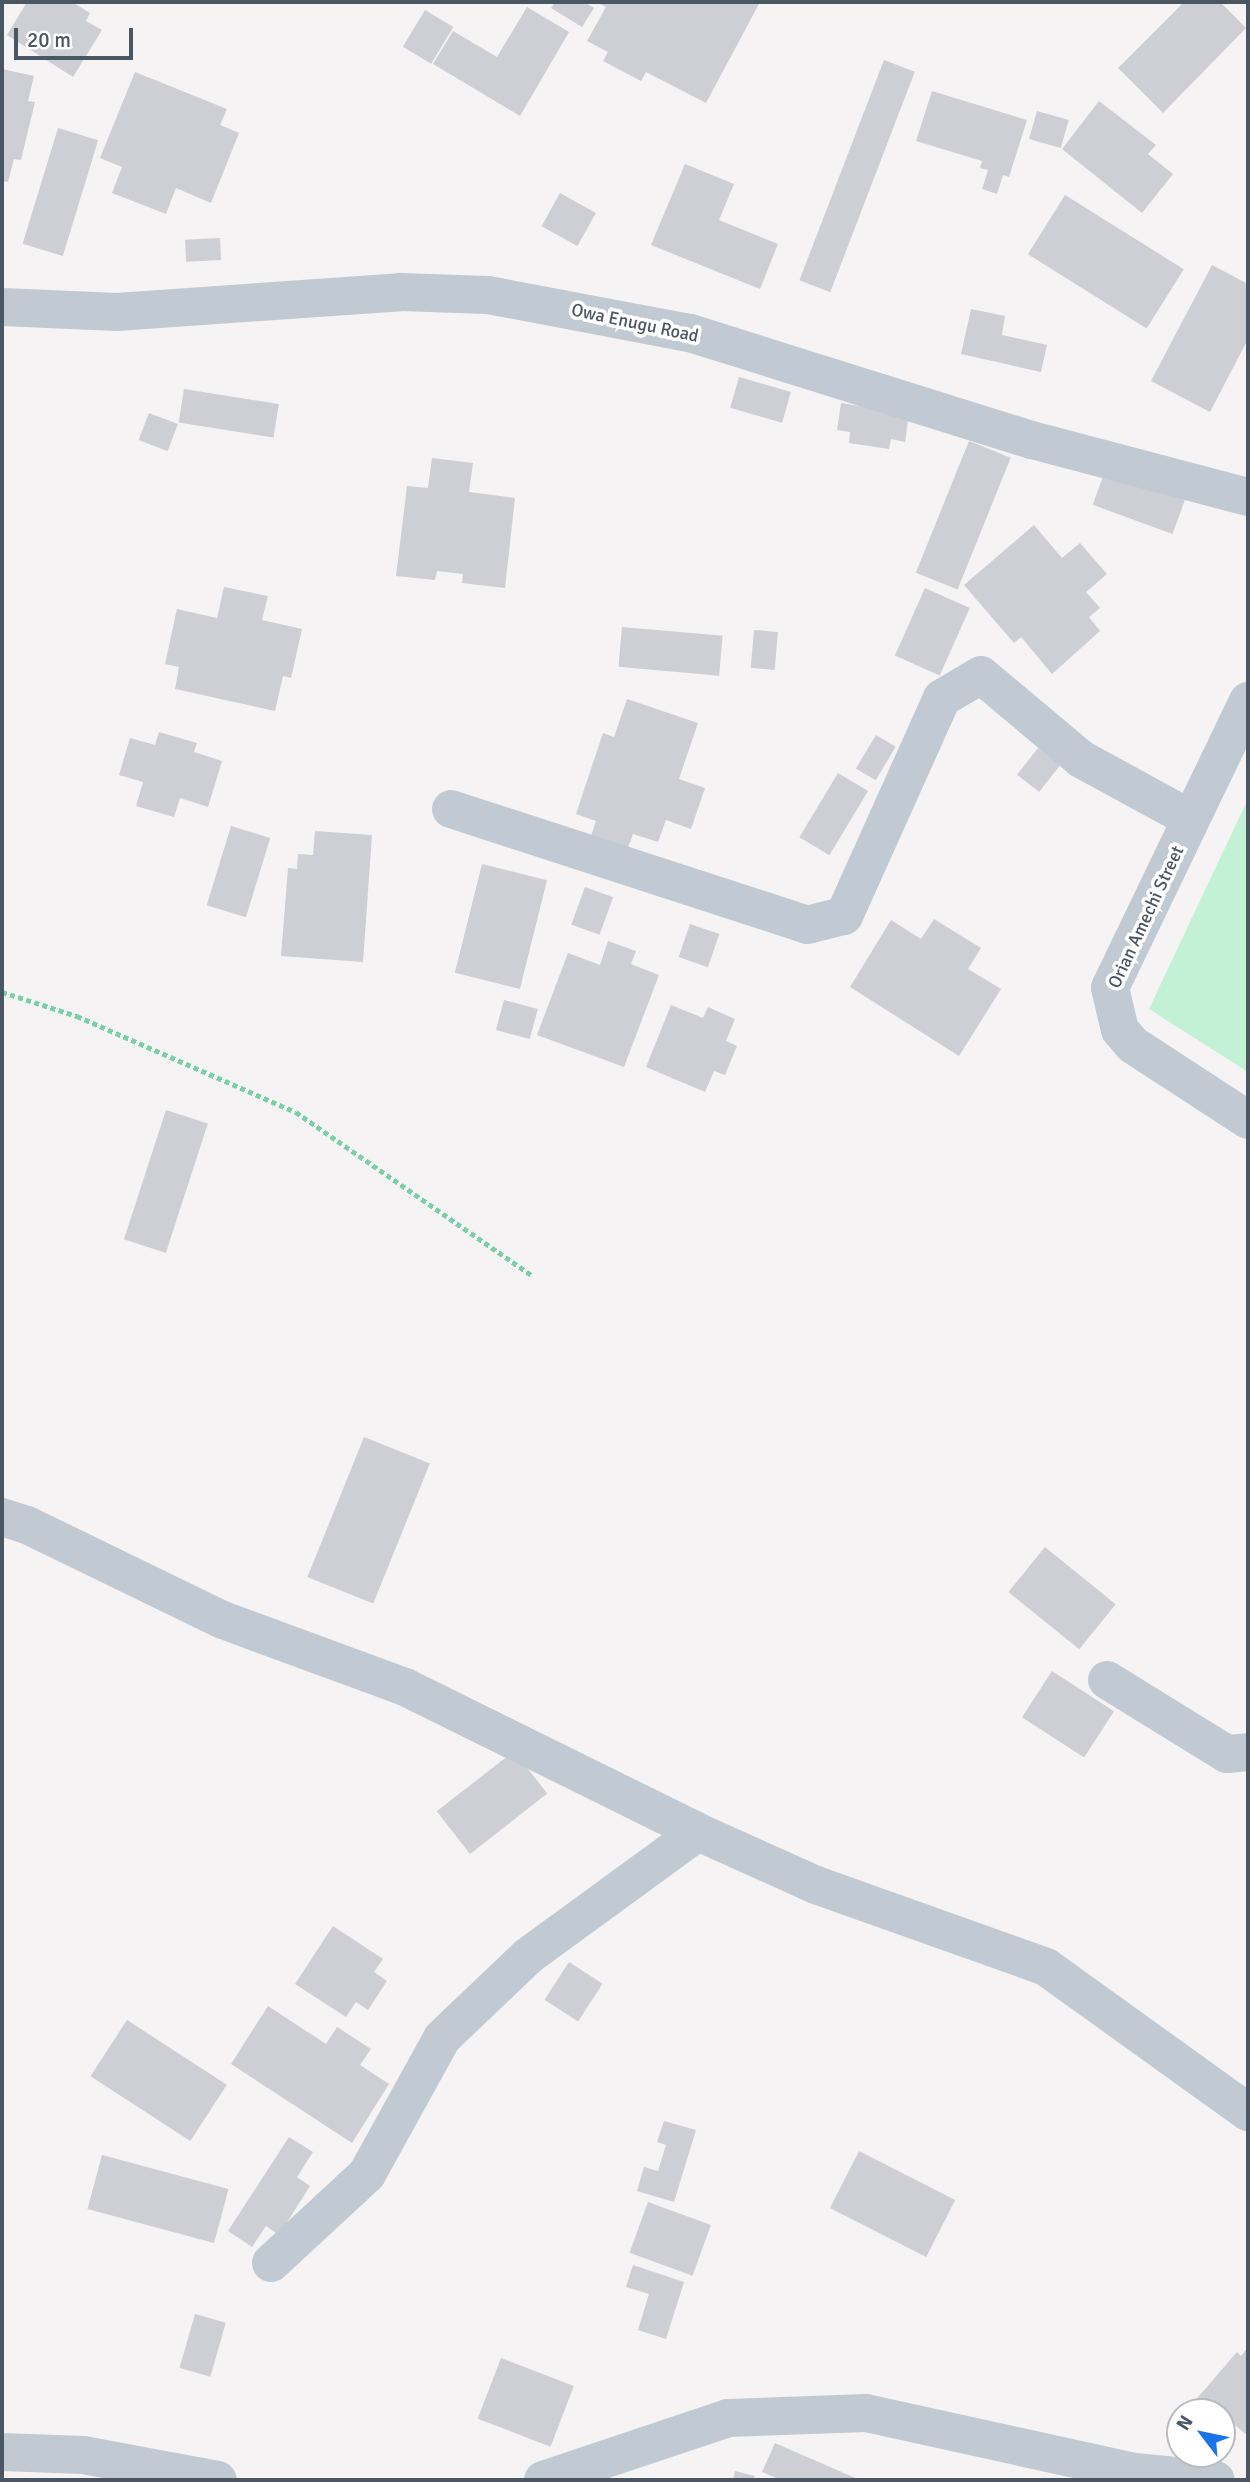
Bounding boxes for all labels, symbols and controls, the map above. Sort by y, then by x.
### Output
scale bar [18,14,136,58]
text: 20 m [27,27,71,53]
street label: Owa Enugu Road [569,299,701,347]
street label: Orian Amechi Street [1103,842,1189,992]
north arrow [1166,2398,1236,2468]
text: N [1171,2411,1199,2435]

